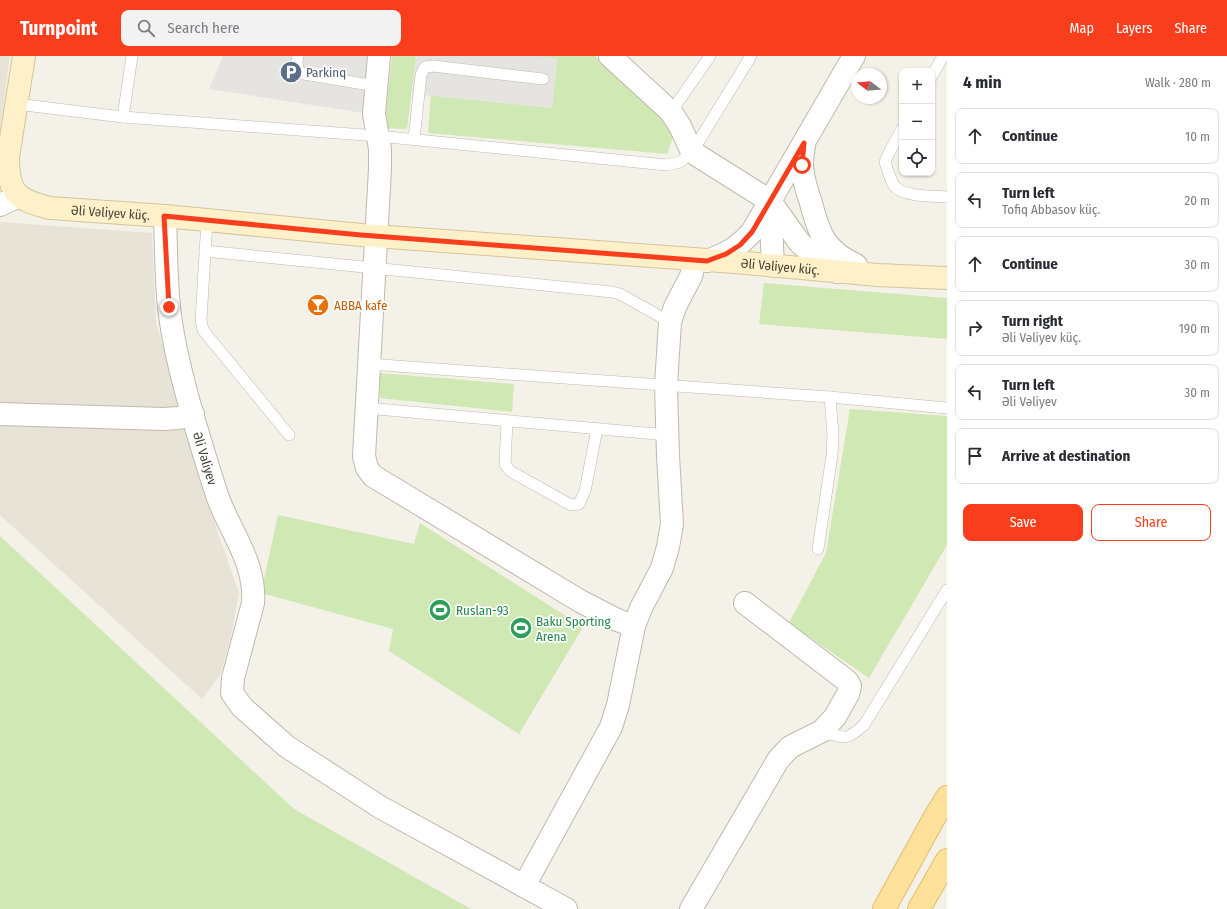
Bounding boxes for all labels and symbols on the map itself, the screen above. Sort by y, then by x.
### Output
parking icon: Parkinq [278,59,304,85]
place label: Parkinq [306,65,346,80]
north arrow [851,68,887,104]
route start [793,156,811,174]
street label: Əli Vəliyev küç. [71,202,151,223]
street label: Əli Vəliyev küç. [740,256,821,278]
bar icon: ABBA kafe [305,292,331,318]
route end [160,298,178,316]
place label: ABBA kafe [334,298,387,313]
street label: Əli Vəliyev [190,430,220,487]
sports icon: Ruslan-93 [427,597,453,623]
place label: Ruslan-93 [456,603,509,618]
place label: Baku Sporting Arena [536,614,611,644]
sports icon: Baku Sporting Arena [508,615,534,641]

